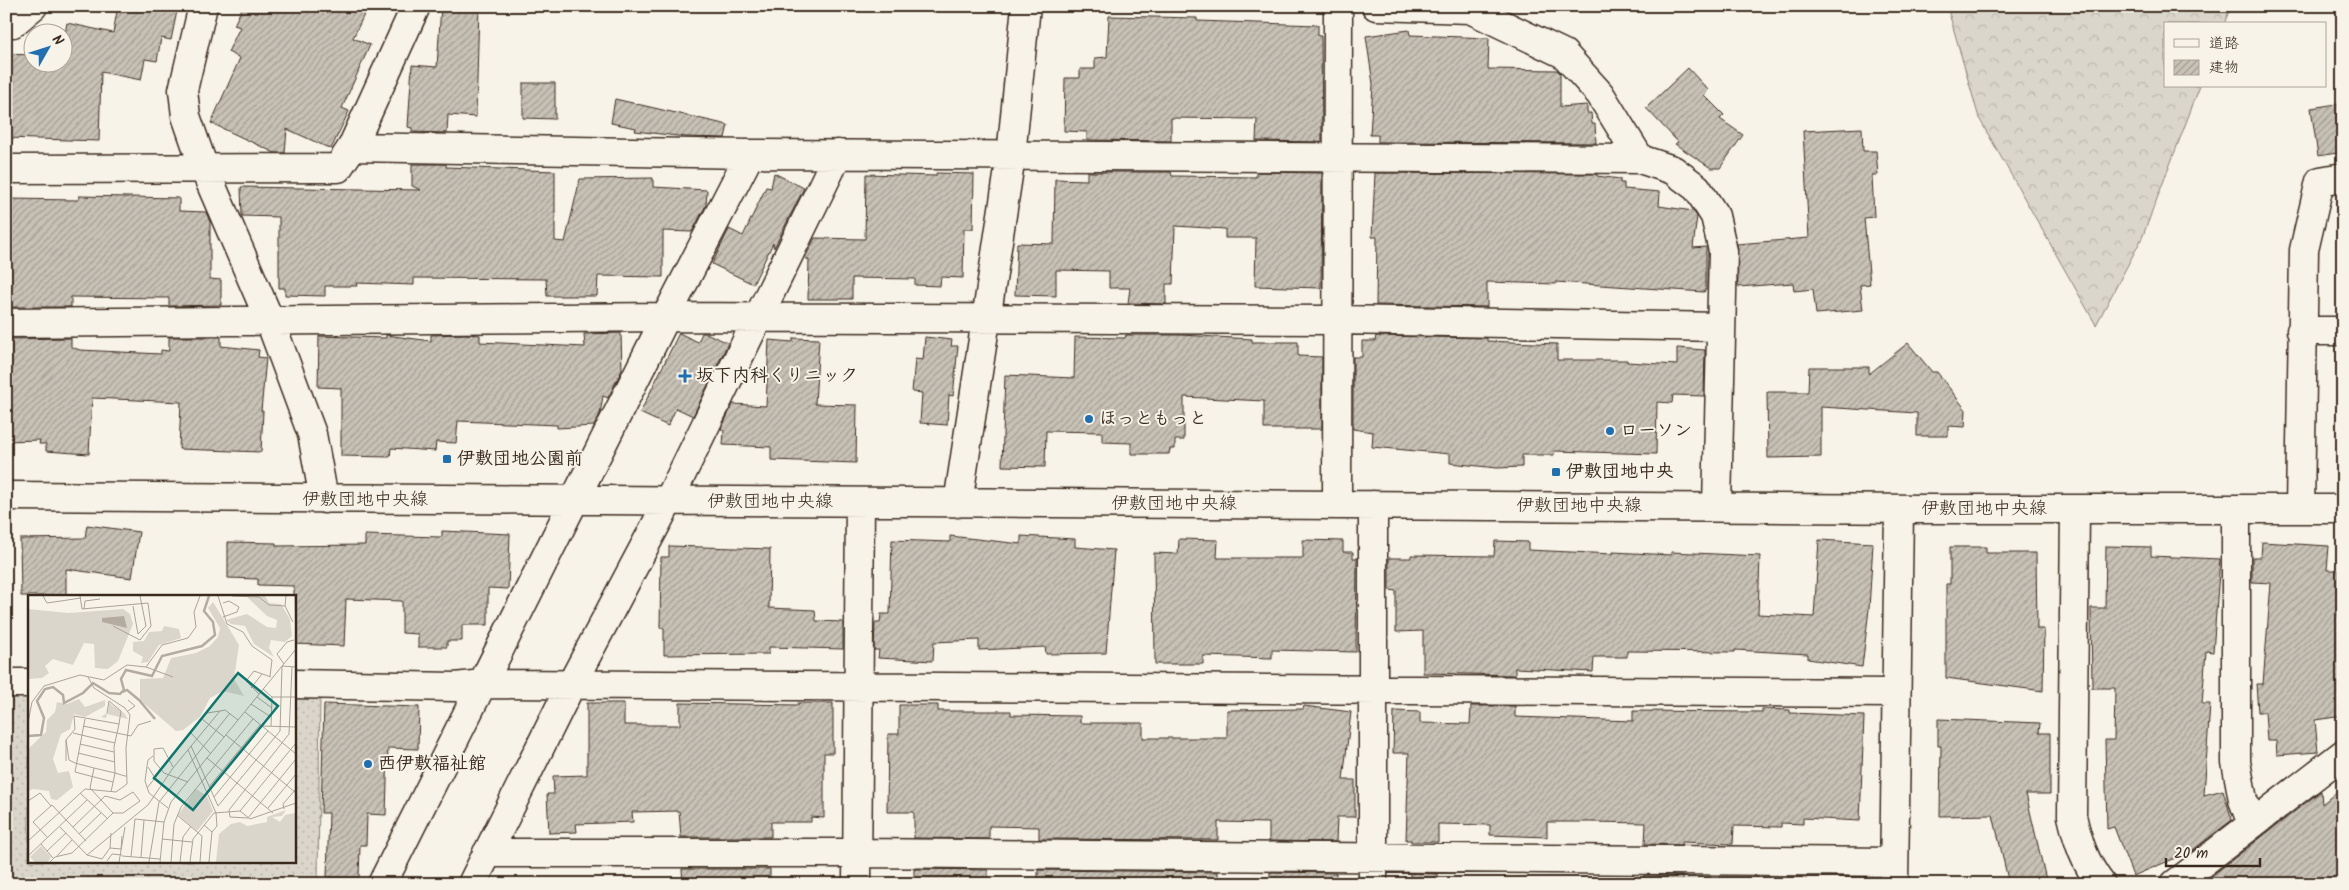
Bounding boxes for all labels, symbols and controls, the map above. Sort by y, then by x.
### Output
north arrow [22,22,72,72]
legend [2164,22,2326,88]
text: N [46,30,69,51]
text: 道路 [2209,32,2239,56]
text: 建物 [2209,56,2239,80]
place label: 坂下内科くりニック [696,362,858,391]
marker: 坂下内科くりニック [678,369,692,383]
place label: ほっともっと [1099,405,1207,434]
marker: ほっともっと [1083,413,1095,425]
place label: ローソン [1620,417,1692,446]
marker: ローソン [1604,425,1616,437]
place label: 伊敷団地公園前 [457,445,583,474]
marker: 伊敷団地公園前 [441,453,453,465]
place label: 伊敷団地中央 [1566,458,1674,487]
marker: 伊敷団地中央 [1550,466,1562,478]
street label: 伊敷団地中央線 [302,486,428,515]
street label: 伊敷団地中央線 [707,488,833,517]
street label: 伊敷団地中央線 [1111,490,1237,519]
street label: 伊敷団地中央線 [1516,492,1642,521]
street label: 伊敷団地中央線 [1921,495,2047,524]
inset map [28,595,295,862]
place label: 西伊敷福祉館 [378,750,486,779]
marker: 西伊敷福祉館 [362,758,374,770]
scale bar [2166,835,2260,867]
text: 20 m [2174,842,2208,866]

